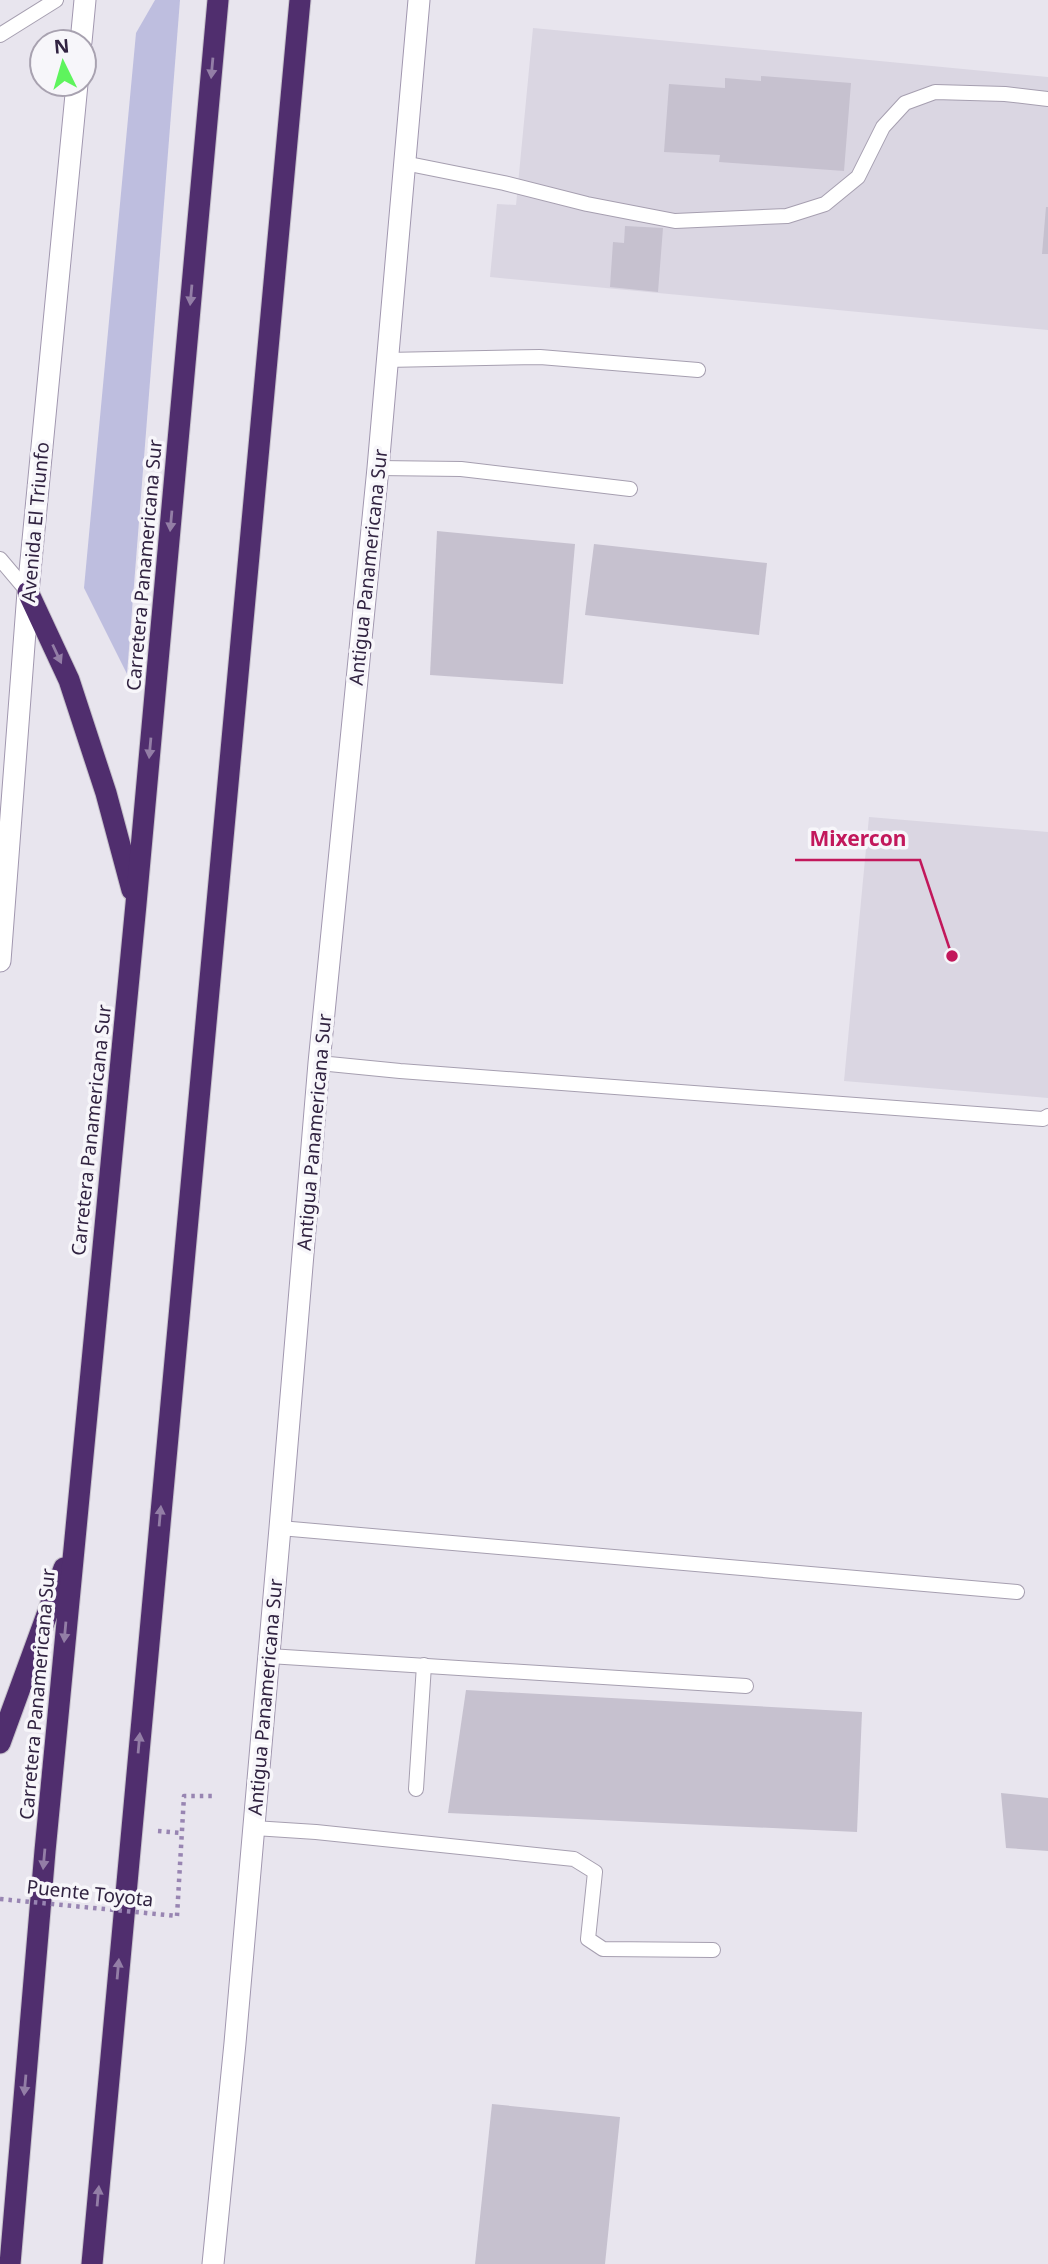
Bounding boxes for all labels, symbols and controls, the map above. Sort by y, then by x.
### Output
north arrow [28,28,98,98]
text: N [53,32,70,60]
one-way arrow [206,57,217,79]
one-way arrow [185,284,196,306]
street label: Carretera Panamericana Sur [120,438,168,692]
street label: Avenida El Triunfo [15,441,55,603]
street label: Antigua Panamericana Sur [343,447,393,687]
one-way arrow [165,510,176,532]
one-way arrow [51,644,63,664]
one-way arrow [145,737,156,759]
callout: Mixercon [795,818,920,860]
text: Mixercon [810,824,906,852]
street label: Carretera Panamericana Sur [65,1003,117,1257]
street label: Antigua Panamericana Sur [291,1012,337,1251]
one-way arrow [154,1505,165,1527]
street label: Carretera Panamericana Sur [13,1567,61,1821]
street label: Antigua Panamericana Sur [242,1577,288,1816]
one-way arrow [60,1621,71,1643]
one-way arrow [133,1732,144,1754]
one-way arrow [39,1848,50,1870]
street label: Puente Toyota [25,1873,155,1913]
one-way arrow [113,1958,124,1980]
one-way arrow [19,2074,30,2096]
one-way arrow [93,2185,104,2207]

